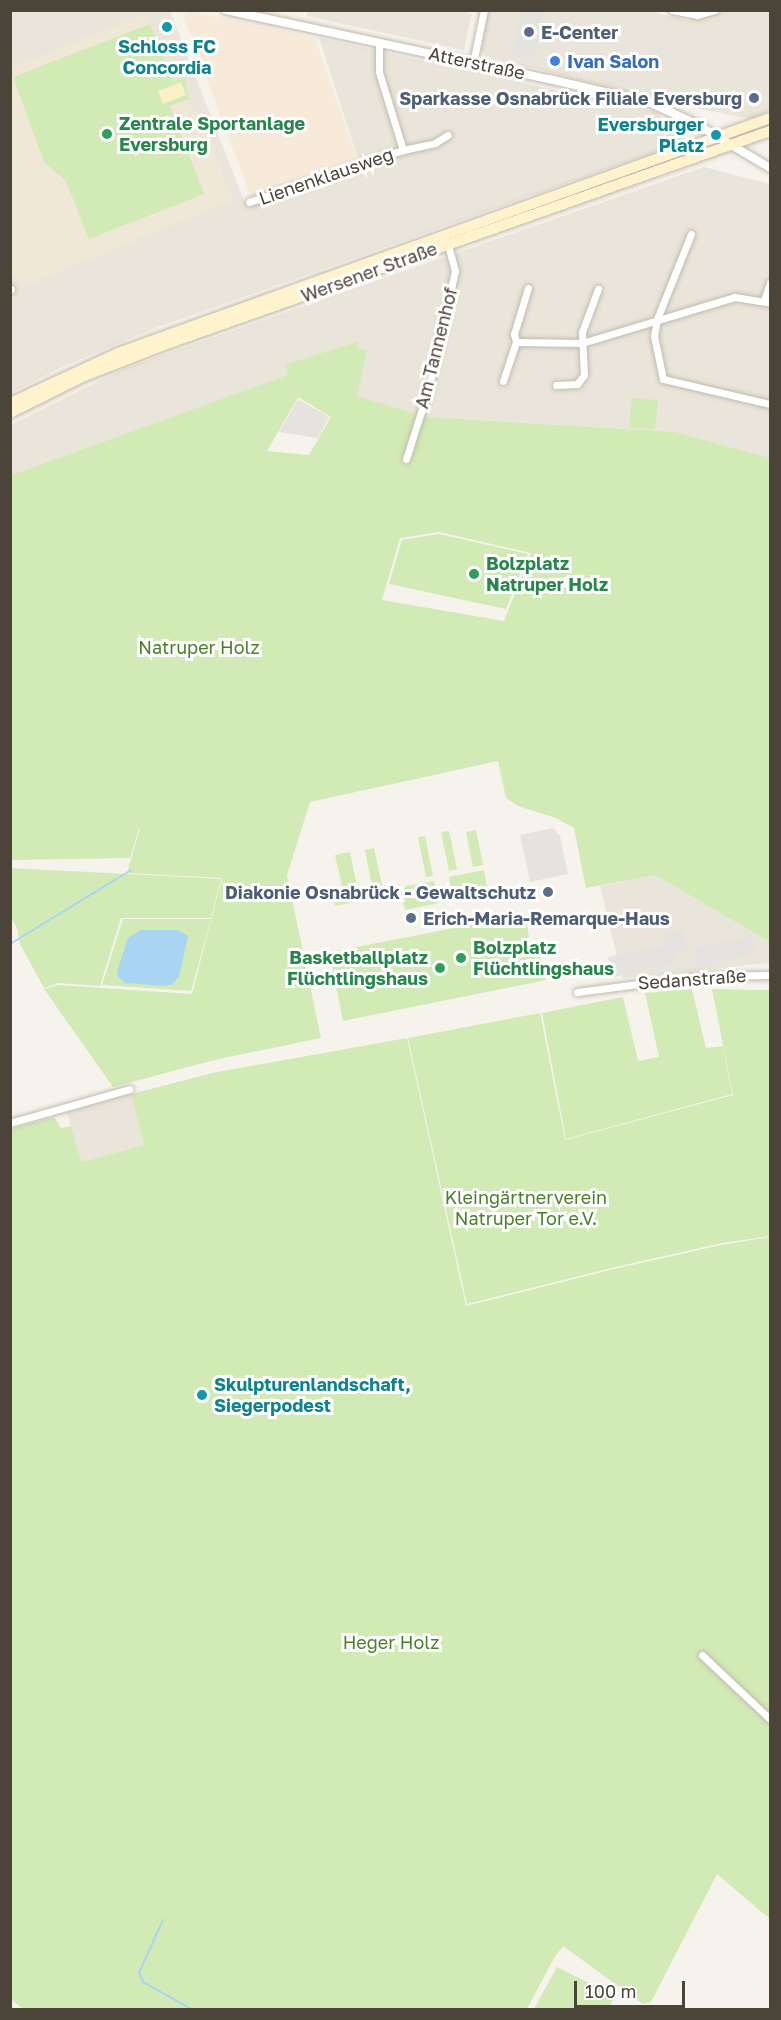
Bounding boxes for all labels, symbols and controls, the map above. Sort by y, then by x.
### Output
marker: Schloss FC Concordia [160,20,174,34]
place label: E-Center [541,21,618,43]
marker: E-Center [522,25,536,39]
place label: Schloss FC Concordia [118,36,216,78]
street label: Atterstraße [427,42,527,84]
place label: Ivan Salon [567,50,659,72]
marker: Ivan Salon [548,54,562,68]
place label: Sparkasse Osnabrück Filiale Eversburg [399,87,742,109]
marker: Sparkasse Osnabrück Filiale Eversburg [747,91,761,105]
place label: Zentrale Sportanlage Eversburg [119,113,305,156]
place label: Eversburger Platz [598,114,704,156]
marker: Zentrale Sportanlage Eversburg [100,127,114,141]
marker: Eversburger Platz [709,128,723,142]
street label: Lienenklausweg [256,143,396,209]
street label: Wersener Straße [298,237,440,307]
street label: Am Tannenhof [411,285,461,411]
place label: Bolzplatz Natruper Holz [486,553,608,596]
marker: Bolzplatz Natruper Holz [467,567,481,581]
park label: Natruper Holz [138,636,260,658]
place label: Diakonie Osnabrück - Gewaltschutz [225,881,536,903]
marker: Diakonie Osnabrück - Gewaltschutz [541,885,555,899]
place label: Erich-Maria-Remarque-Haus [423,907,670,929]
marker: Erich-Maria-Remarque-Haus [404,911,418,925]
place label: Bolzplatz Flüchtlingshaus [473,937,614,980]
place label: Basketballplatz Flüchtlingshaus [287,947,428,990]
marker: Bolzplatz Flüchtlingshaus [454,951,468,965]
marker: Basketballplatz Flüchtlingshaus [433,961,447,975]
street label: Sedanstraße [637,964,747,994]
park label: Kleingärtnerverein Natruper Tor e.V. [445,1187,607,1230]
place label: Skulpturenlandschaft, Siegerpodest [214,1374,411,1416]
marker: Skulpturenlandschaft, Siegerpodest [195,1388,209,1402]
park label: Heger Holz [343,1631,439,1653]
scale bar [577,1969,688,2007]
text: 100 m [585,1980,636,2002]

